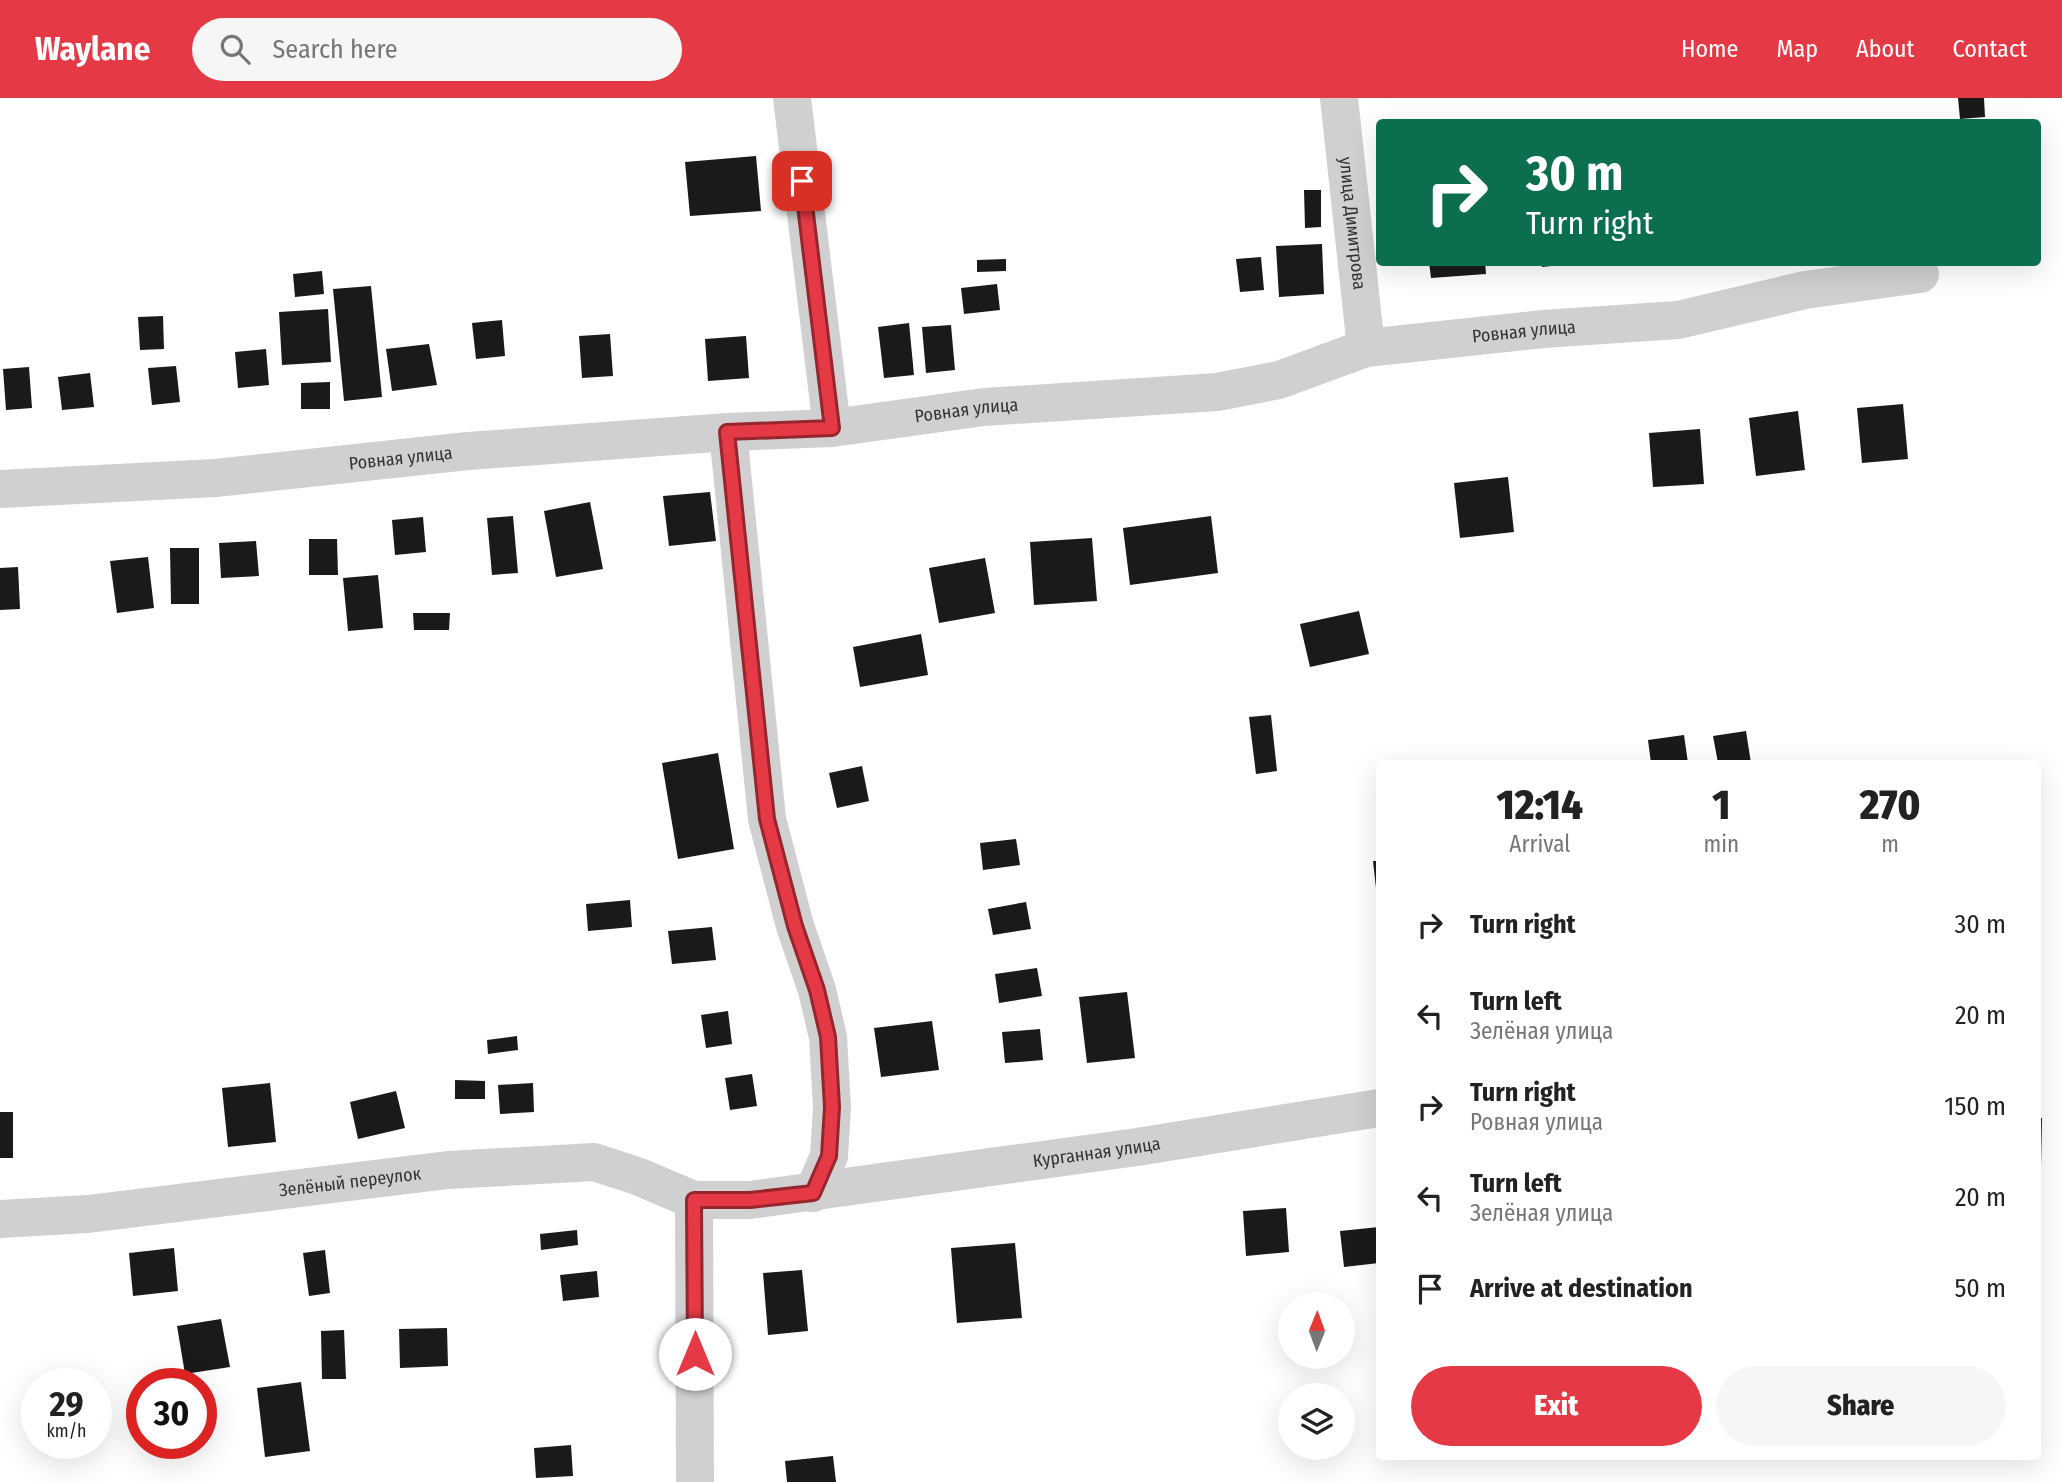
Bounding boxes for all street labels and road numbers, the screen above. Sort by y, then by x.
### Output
street label: улица Димитрова [1334,156,1371,291]
street label: Ровная улица [1471,316,1577,348]
street label: Ровная улица [913,394,1019,427]
street label: Ровная улица [348,442,454,475]
street label: Курганная улица [1031,1132,1162,1172]
street label: Зелёный переулок [278,1162,423,1202]

